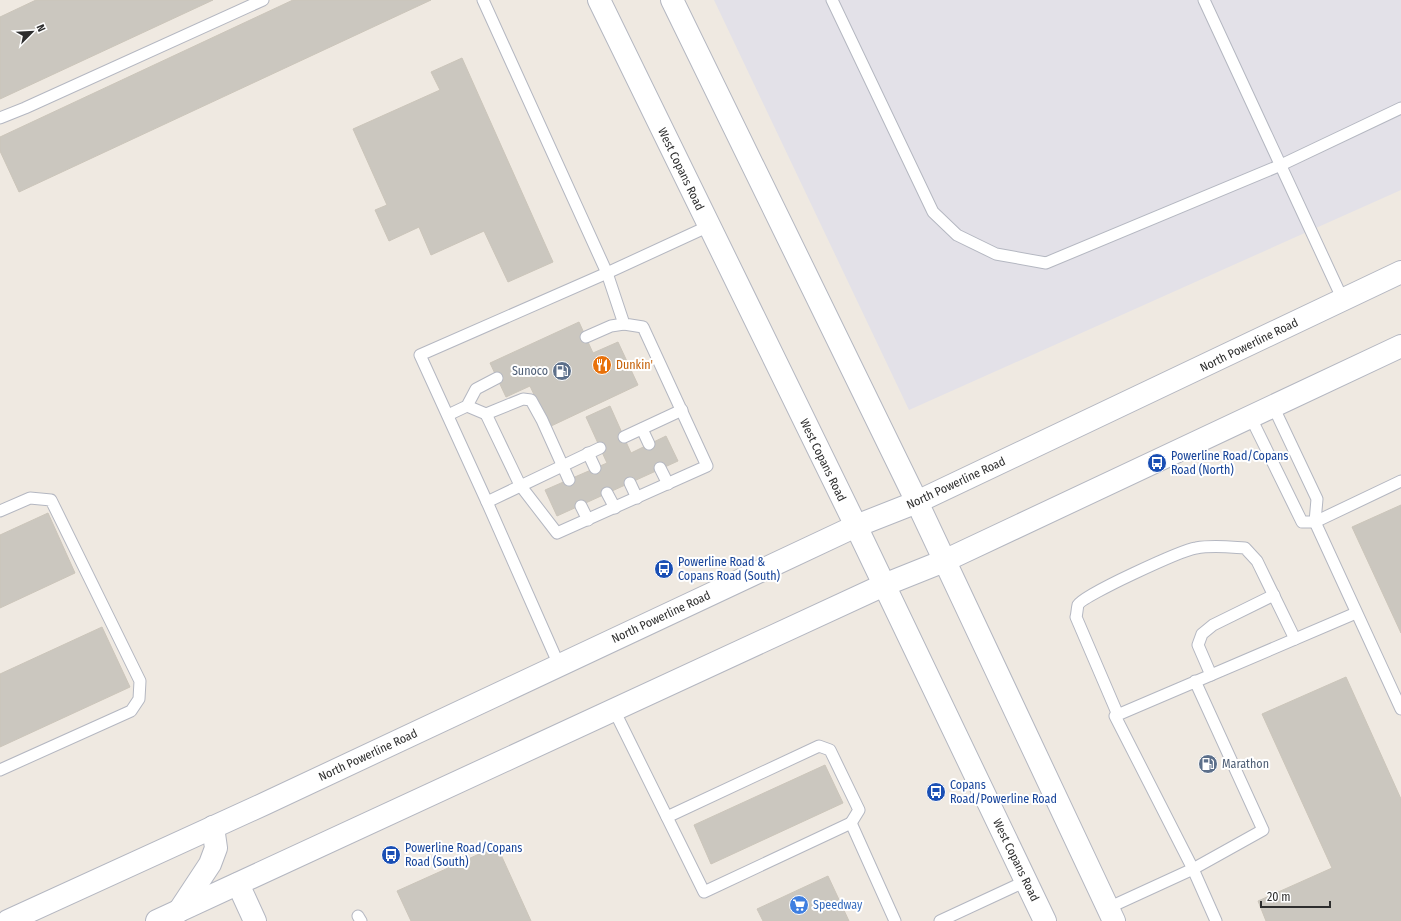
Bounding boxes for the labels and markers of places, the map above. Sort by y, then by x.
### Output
restaurant icon: Dunkin' [591,354,613,376]
place label: Dunkin' [616,358,653,372]
fuel station icon: Sunoco [551,360,573,382]
place label: Sunoco [512,364,548,378]
place label: Powerline Road/Copans Road (North) [1171,449,1289,477]
bus stop icon: Powerline Road/Copans Road (North) [1146,452,1168,474]
place label: Powerline Road & Copans Road (South) [678,555,781,583]
bus stop icon: Powerline Road & Copans Road (South) [653,558,675,580]
fuel station icon: Marathon [1197,753,1219,775]
place label: Marathon [1222,757,1269,771]
place label: Copans Road/Powerline Road [950,778,1057,806]
bus stop icon: Copans Road/Powerline Road [925,781,947,803]
place label: Powerline Road/Copans Road (South) [405,841,523,869]
bus stop icon: Powerline Road/Copans Road (South) [380,844,402,866]
supermarket icon: Speedway [788,894,810,916]
place label: Speedway [813,898,863,912]

